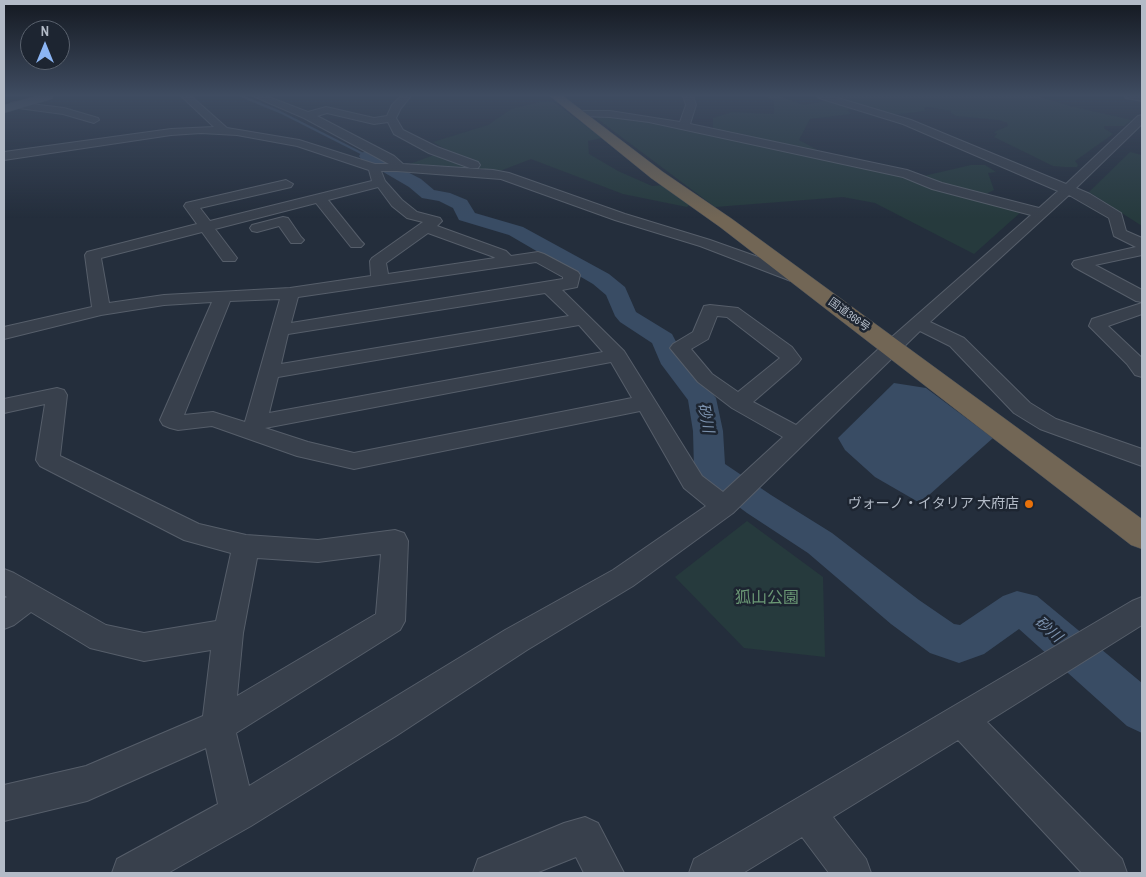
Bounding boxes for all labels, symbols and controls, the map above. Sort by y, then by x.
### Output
north arrow [20,20,70,70]
text: N [41,22,49,40]
street label: 国道366号 [826,296,872,334]
water label: 砂川 [693,402,717,434]
place label: ヴォーノ・イタリア 大府店 [848,496,1019,512]
marker: ヴォーノ・イタリア 大府店 [1023,498,1035,510]
park label: 狐山公園 [735,589,799,609]
water label: 砂川 [1031,613,1065,647]

